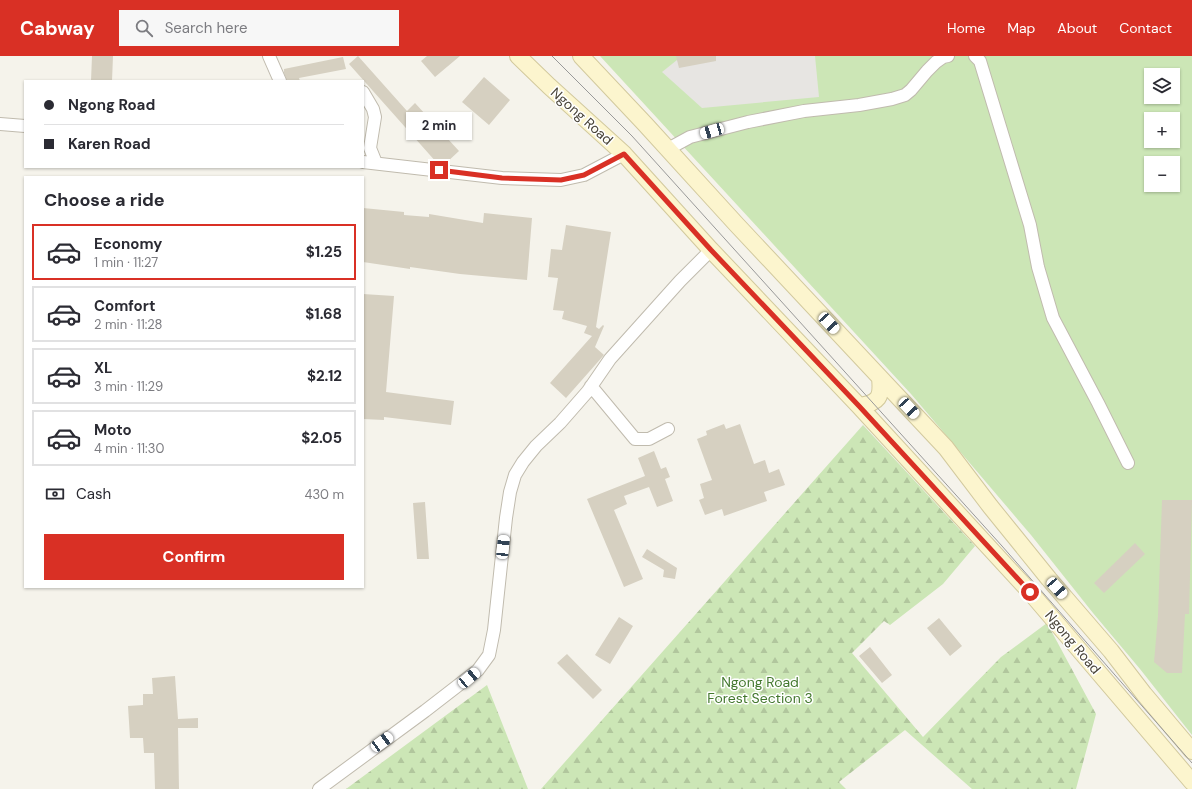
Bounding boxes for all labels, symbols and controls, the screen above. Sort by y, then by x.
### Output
search box [119,10,399,46]
text: Cabway [20,16,95,41]
icon: search [133,17,155,39]
text: Search here [165,18,247,38]
text: Home [947,19,985,37]
text: Map [1007,19,1035,37]
text: About [1057,19,1097,37]
text: Contact [1119,19,1172,37]
map controls [1144,68,1180,192]
button: layers [1144,68,1180,104]
street label: Ngong Road [547,83,617,149]
text: Ngong Road [68,95,155,115]
callout: 2 min [406,112,472,140]
button: + [1144,112,1180,148]
text: 2 min [422,117,456,134]
car [699,122,725,140]
text: Karen Road [68,134,151,154]
button: − [1144,156,1180,192]
route end [430,161,448,179]
text: Choose a ride [44,188,165,212]
icon: car [46,234,82,270]
text: Economy [94,234,162,254]
text: $1.25 [306,242,342,262]
text: 1 min · 11:27 [94,254,158,271]
icon: car [46,296,82,332]
text: Comfort [94,296,155,316]
text: $1.68 [305,304,342,324]
car [816,310,842,336]
text: 2 min · 11:28 [94,316,163,333]
icon: car [46,358,82,394]
text: XL [94,358,112,378]
text: $2.12 [307,366,342,386]
text: 3 min · 11:29 [94,378,163,395]
car [896,395,922,421]
icon: car [46,420,82,456]
text: Moto [94,420,132,440]
text: $2.05 [301,428,342,448]
text: 4 min · 11:30 [94,440,164,457]
icon: cash [44,483,66,505]
text: Cash [76,484,111,504]
text: 430 m [304,486,344,503]
button: Confirm [44,534,344,580]
car [496,534,510,560]
car [1045,575,1069,601]
route start [1021,583,1039,601]
street label: Ngong Road [1041,606,1105,678]
car [456,666,482,690]
park label: Ngong Road Forest Section 3 [707,673,813,707]
car [369,730,395,754]

